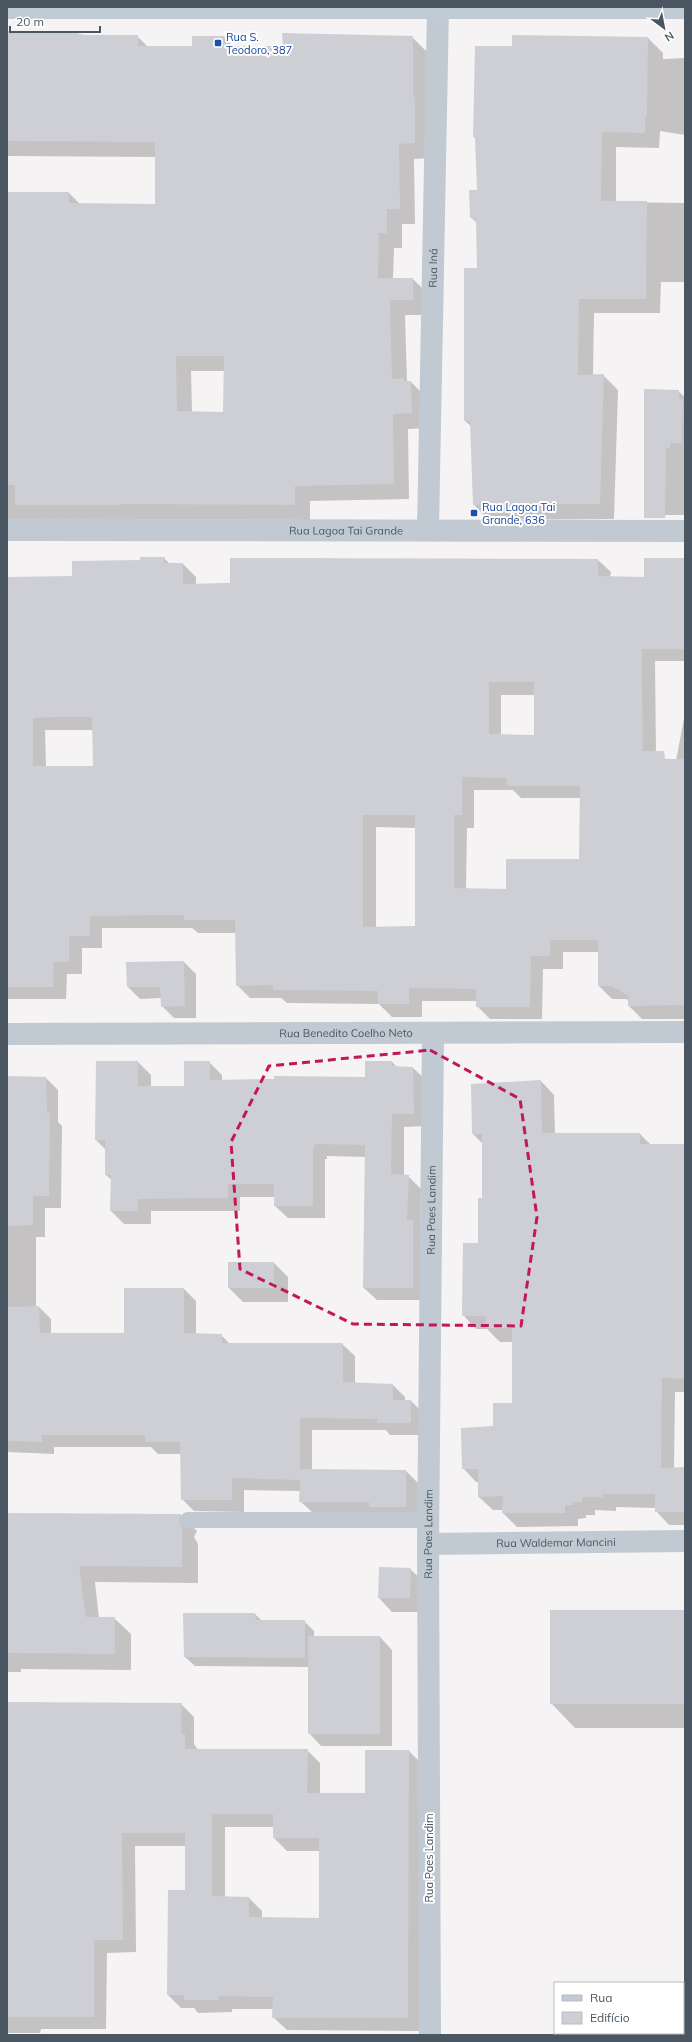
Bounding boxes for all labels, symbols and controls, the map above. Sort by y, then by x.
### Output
scale bar [10,8,100,34]
north arrow [644,8,684,48]
text: 20 m [16,14,44,29]
text: N [662,28,677,45]
place label: Rua S. Teodoro, 387 [226,30,292,57]
marker: Rua S. Teodoro, 387 [213,38,223,48]
street label: Rua Iná [426,248,440,288]
place label: Rua Lagoa Tai Grande, 636 [482,500,555,527]
marker: Rua Lagoa Tai Grande, 636 [469,508,479,518]
street label: Rua Lagoa Tai Grande [289,523,403,538]
street label: Rua Benedito Coelho Neto [279,1026,413,1040]
street label: Rua Paes Landim [424,1165,439,1255]
street label: Rua Paes Landim [421,1489,436,1579]
street label: Rua Waldemar Mancini [496,1535,616,1550]
street label: Rua Paes Landim [422,1813,436,1903]
legend [554,1982,684,2034]
text: Rua [590,1990,612,2005]
text: Edifício [590,2010,630,2025]

